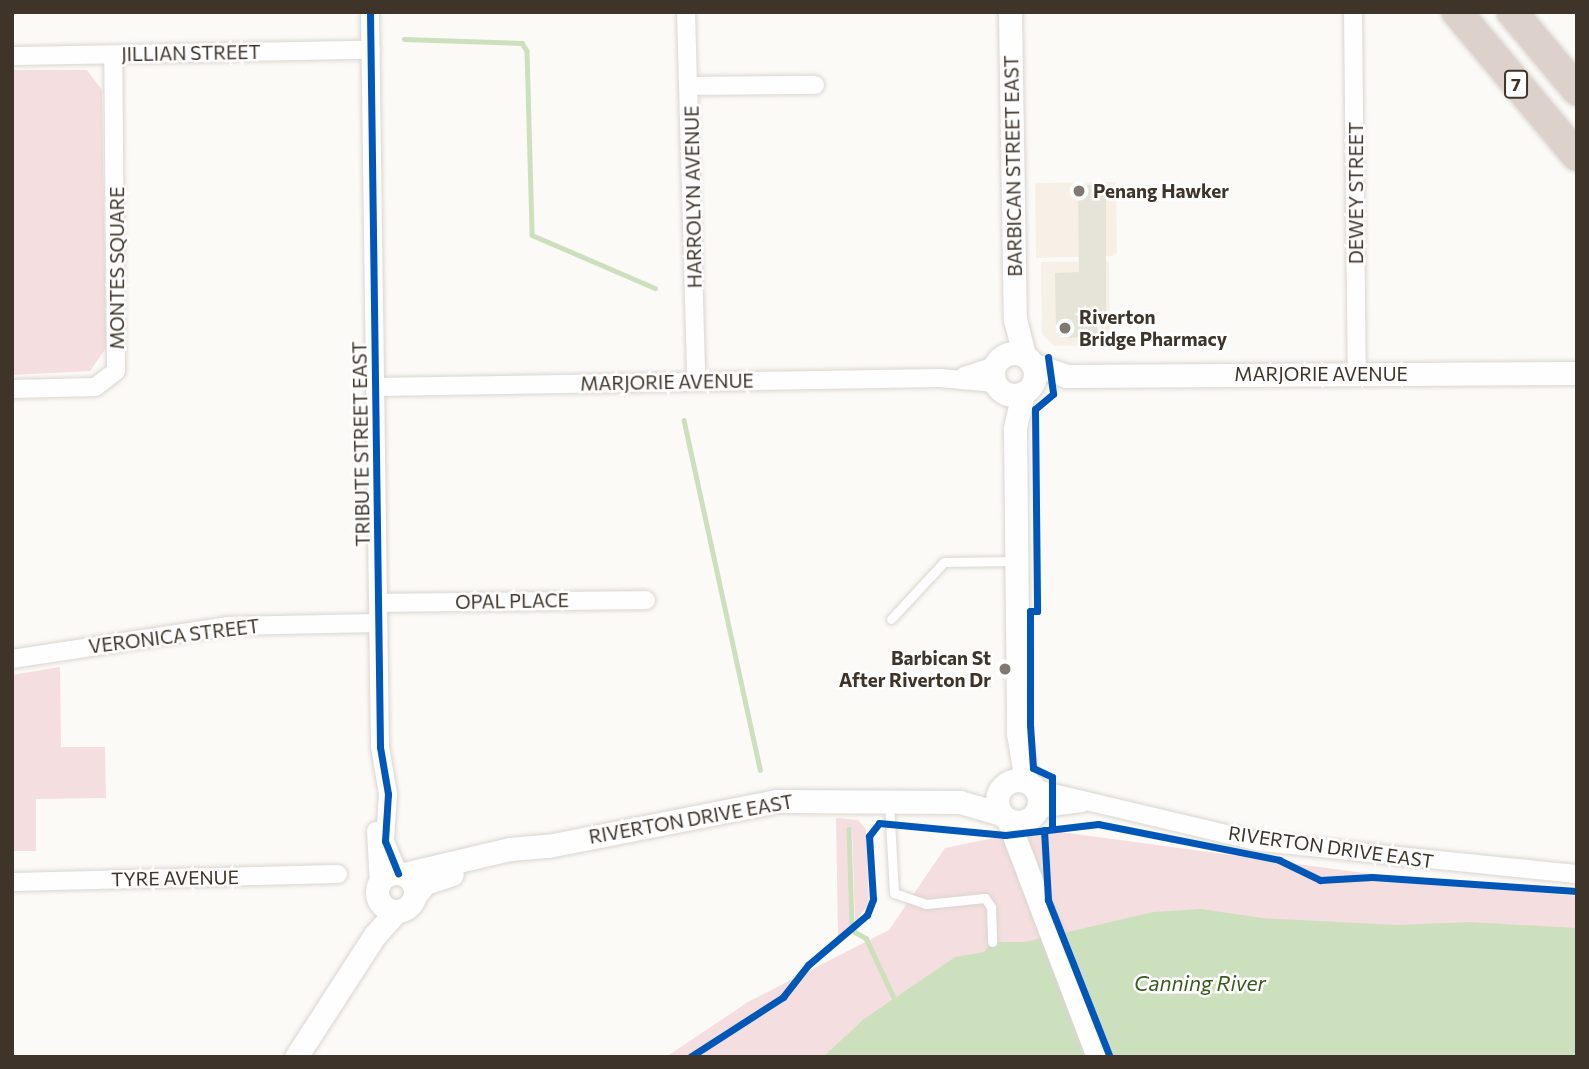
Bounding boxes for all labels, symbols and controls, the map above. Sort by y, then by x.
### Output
street label: JILLIAN STREET [121,40,261,66]
street label: BARBICAN STREET EAST [1000,55,1026,277]
road number: 7 [1504,70,1528,98]
street label: HARROLYN AVENUE [680,105,706,289]
street label: DEWEY STREET [1345,122,1367,264]
place label: Penang Hawker [1093,180,1229,202]
marker: Penang Hawker [1071,183,1087,199]
street label: MONTES SQUARE [106,186,128,350]
place label: Riverton Bridge Pharmacy [1079,306,1227,350]
marker: Riverton Bridge Pharmacy [1057,320,1073,336]
street label: TRIBUTE STREET EAST [348,341,374,547]
street label: MARJORIE AVENUE [1234,363,1408,385]
street label: MARJORIE AVENUE [580,369,754,395]
street label: OPAL PLACE [455,589,569,613]
street label: VERONICA STREET [87,614,261,658]
place label: Barbican St After Riverton Dr [839,647,991,691]
marker: Barbican St After Riverton Dr [997,661,1013,677]
street label: RIVERTON DRIVE EAST [587,790,795,848]
street label: RIVERTON DRIVE EAST [1227,821,1435,873]
street label: TYRE AVENUE [111,865,239,891]
water label: Canning River [1134,970,1266,996]

